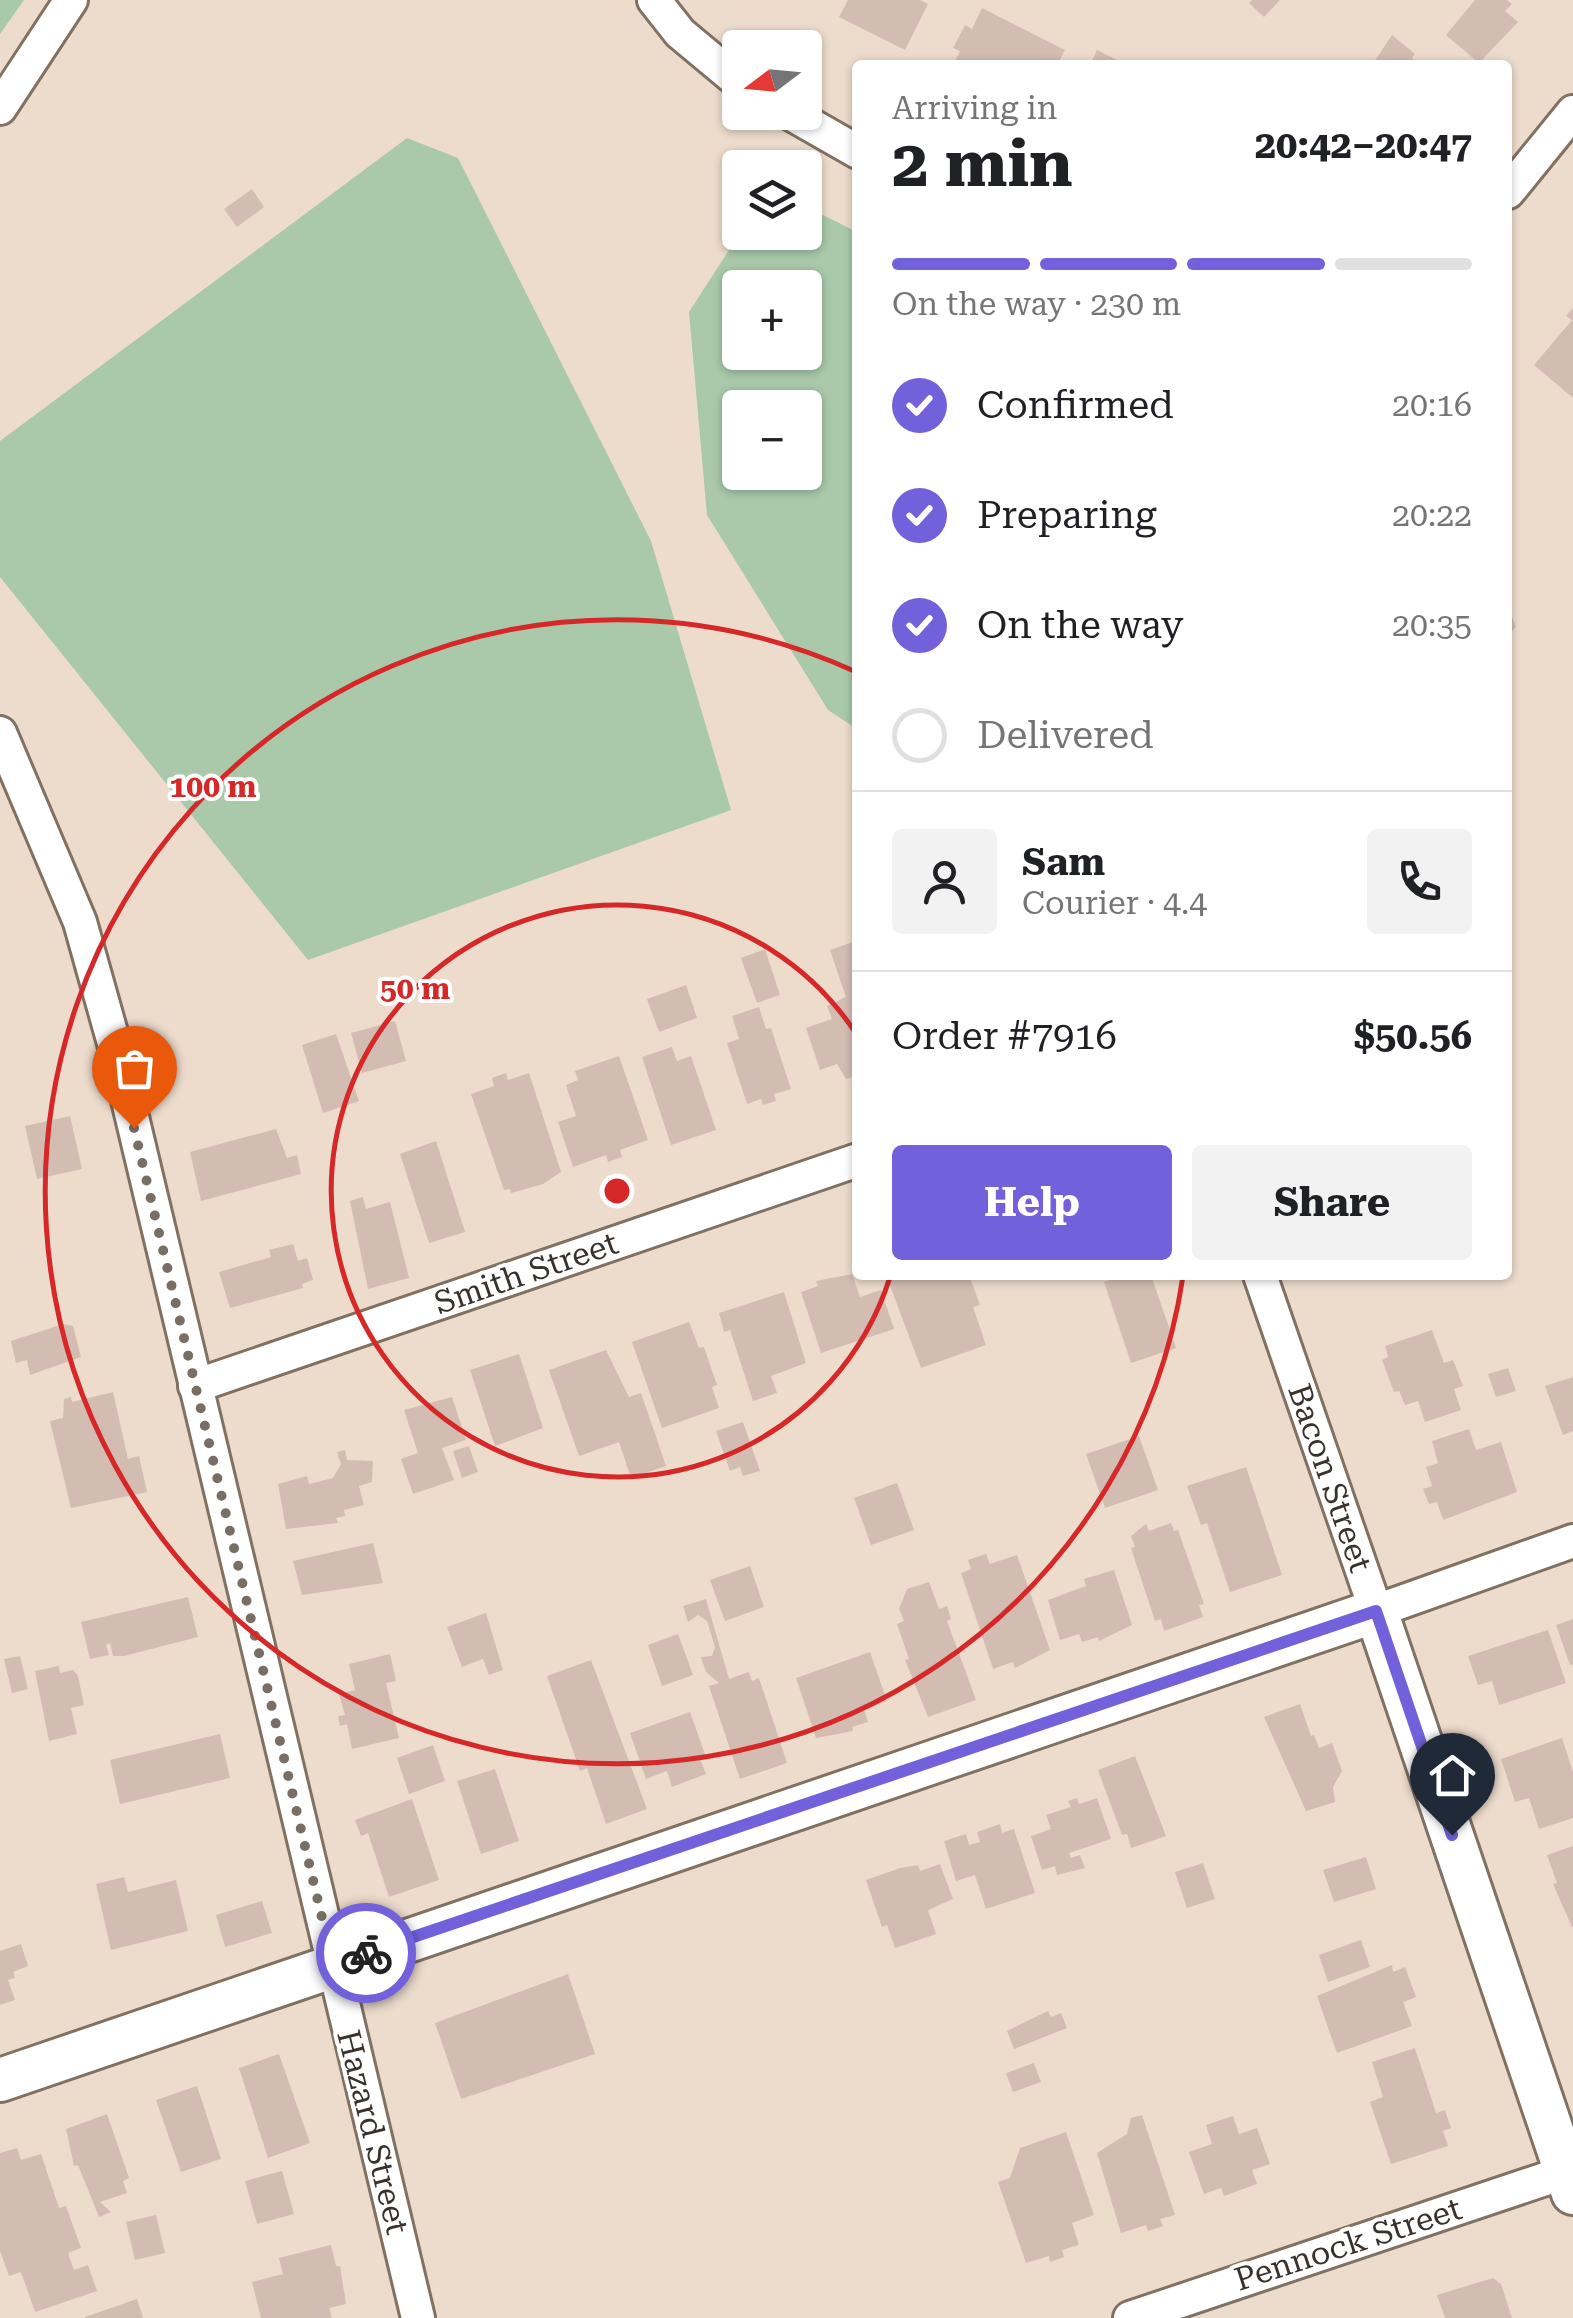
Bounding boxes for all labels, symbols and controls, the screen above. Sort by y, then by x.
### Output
north arrow [722,30,822,130]
map controls [722,30,822,490]
text: Arriving in [892,89,1057,127]
text: 20:42–20:47 [1255,123,1472,167]
text: 2 min [892,126,1073,202]
button: layers [722,150,822,250]
button: + [722,270,822,370]
text: On the way · 230 m [892,285,1181,323]
icon: check [892,378,947,433]
text: Confirmed [977,383,1174,427]
text: 20:16 [1392,386,1472,424]
button: − [722,390,822,490]
icon: check [892,488,947,543]
text: Preparing [977,493,1157,537]
text: 20:22 [1392,496,1472,534]
icon: check [892,598,947,653]
text: On the way [977,603,1183,647]
text: 20:35 [1392,606,1472,644]
text: Delivered [977,713,1154,757]
text: 100 m [170,769,257,804]
button: person [892,829,997,934]
button: phone [1367,829,1472,934]
text: Sam [1022,840,1105,884]
text: Courier · 4.4 [1022,884,1207,922]
text: 50 m [380,971,450,1006]
text: Order #7916 [892,1014,1117,1058]
text: $50.56 [1354,1014,1472,1058]
pin [92,1026,177,1129]
icon: bag [107,1041,162,1096]
button: Help [892,1145,1172,1260]
button: Share [1192,1145,1472,1260]
centre of rings [599,1173,635,1209]
street label: Smith Street [429,1224,623,1322]
street label: Bacon Street [1280,1379,1380,1577]
pin [1410,1733,1495,1836]
icon: home [1425,1748,1480,1803]
courier [316,1903,416,2003]
icon: bike [339,1926,394,1981]
street label: Hazard Street [329,2026,417,2238]
street label: Pennock Street [1230,2189,1466,2299]

